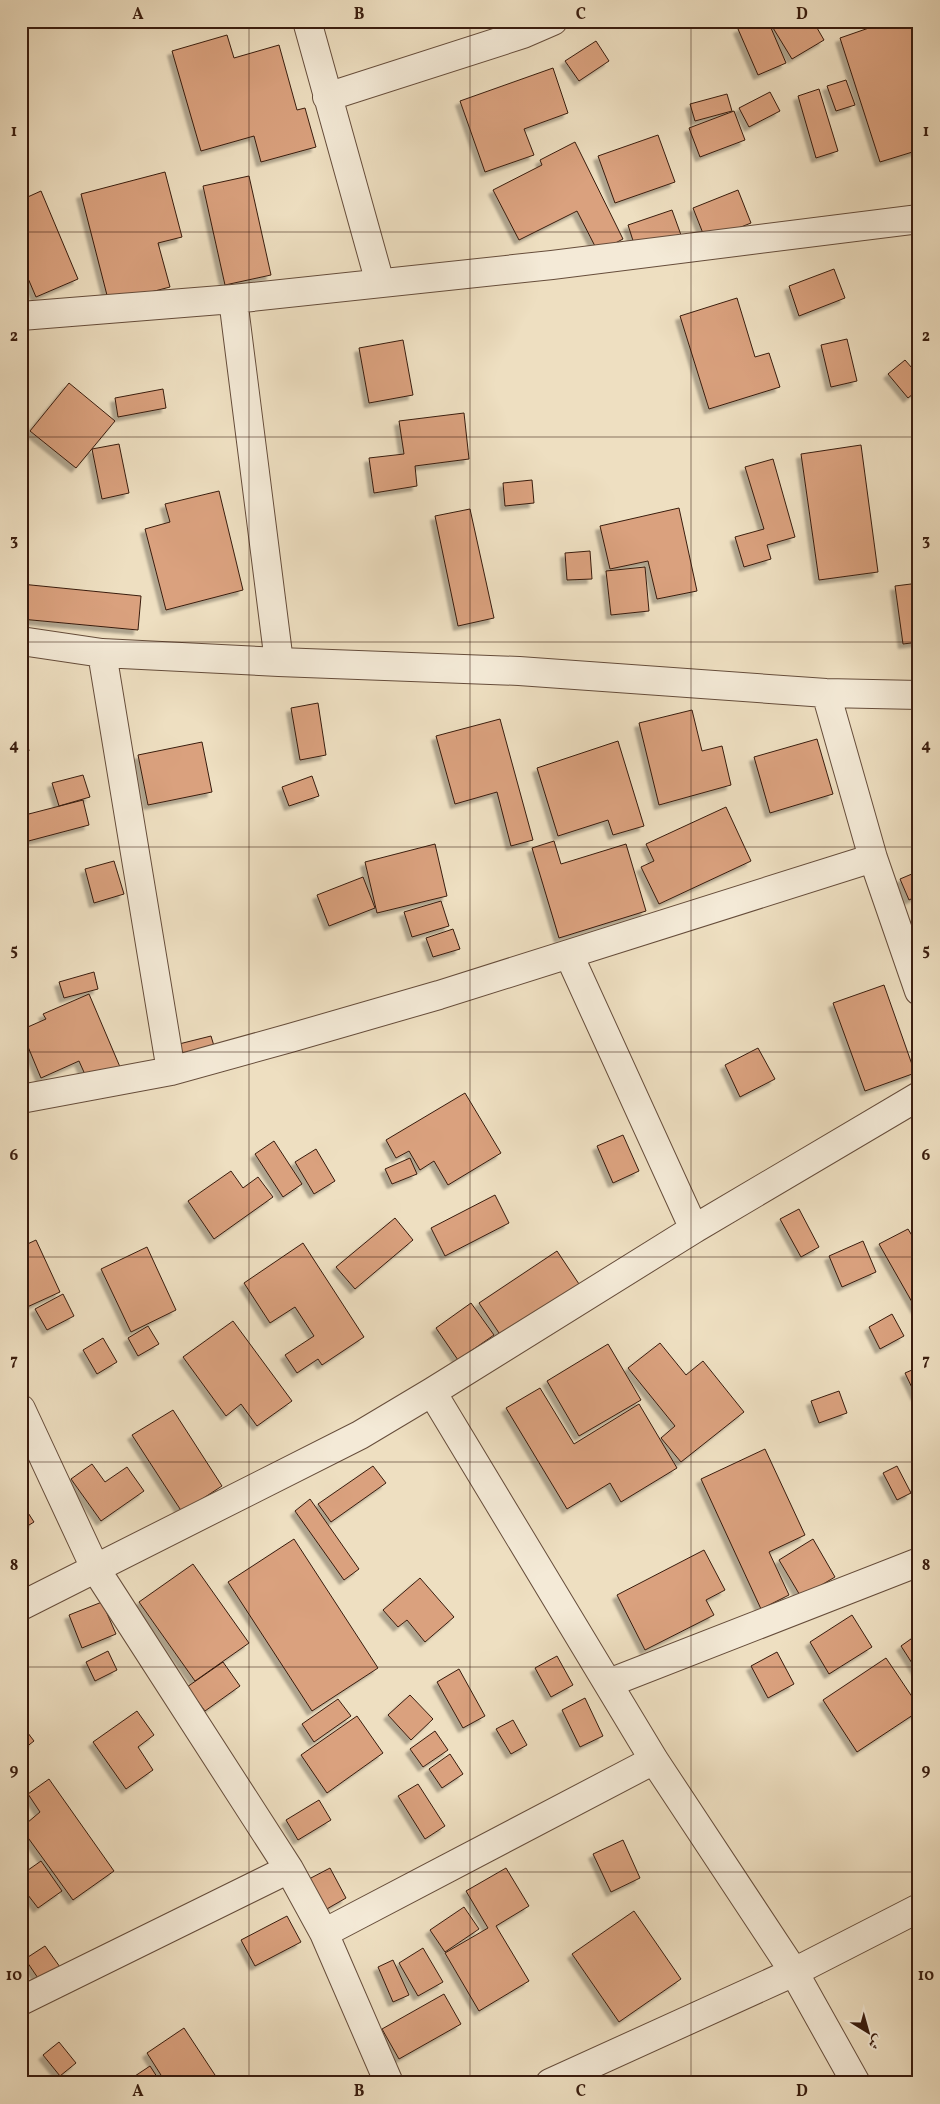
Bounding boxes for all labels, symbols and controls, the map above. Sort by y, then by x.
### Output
text: A [132,4,144,26]
text: B [354,4,365,26]
text: C [576,4,586,26]
text: D [796,4,808,26]
text: 1 [11,121,17,143]
text: 1 [923,121,929,143]
text: 2 [10,326,18,348]
text: 2 [922,326,930,348]
text: 3 [10,530,18,552]
text: 3 [922,530,930,552]
text: 4 [9,735,19,757]
text: 4 [921,735,931,757]
text: 5 [10,940,18,962]
text: 5 [922,940,930,962]
text: 6 [10,1145,19,1167]
text: 6 [922,1145,931,1167]
text: 7 [10,1350,18,1372]
text: 7 [922,1350,930,1372]
text: 8 [10,1555,18,1577]
text: 8 [922,1555,930,1577]
text: 9 [10,1760,19,1782]
text: 9 [922,1760,931,1782]
text: 10 [6,1965,22,1987]
text: 10 [918,1965,934,1987]
north arrow [842,2006,892,2056]
text: ش [864,2029,886,2053]
text: A [132,2081,144,2103]
text: B [354,2081,365,2103]
text: C [576,2081,586,2103]
text: D [796,2081,808,2103]

